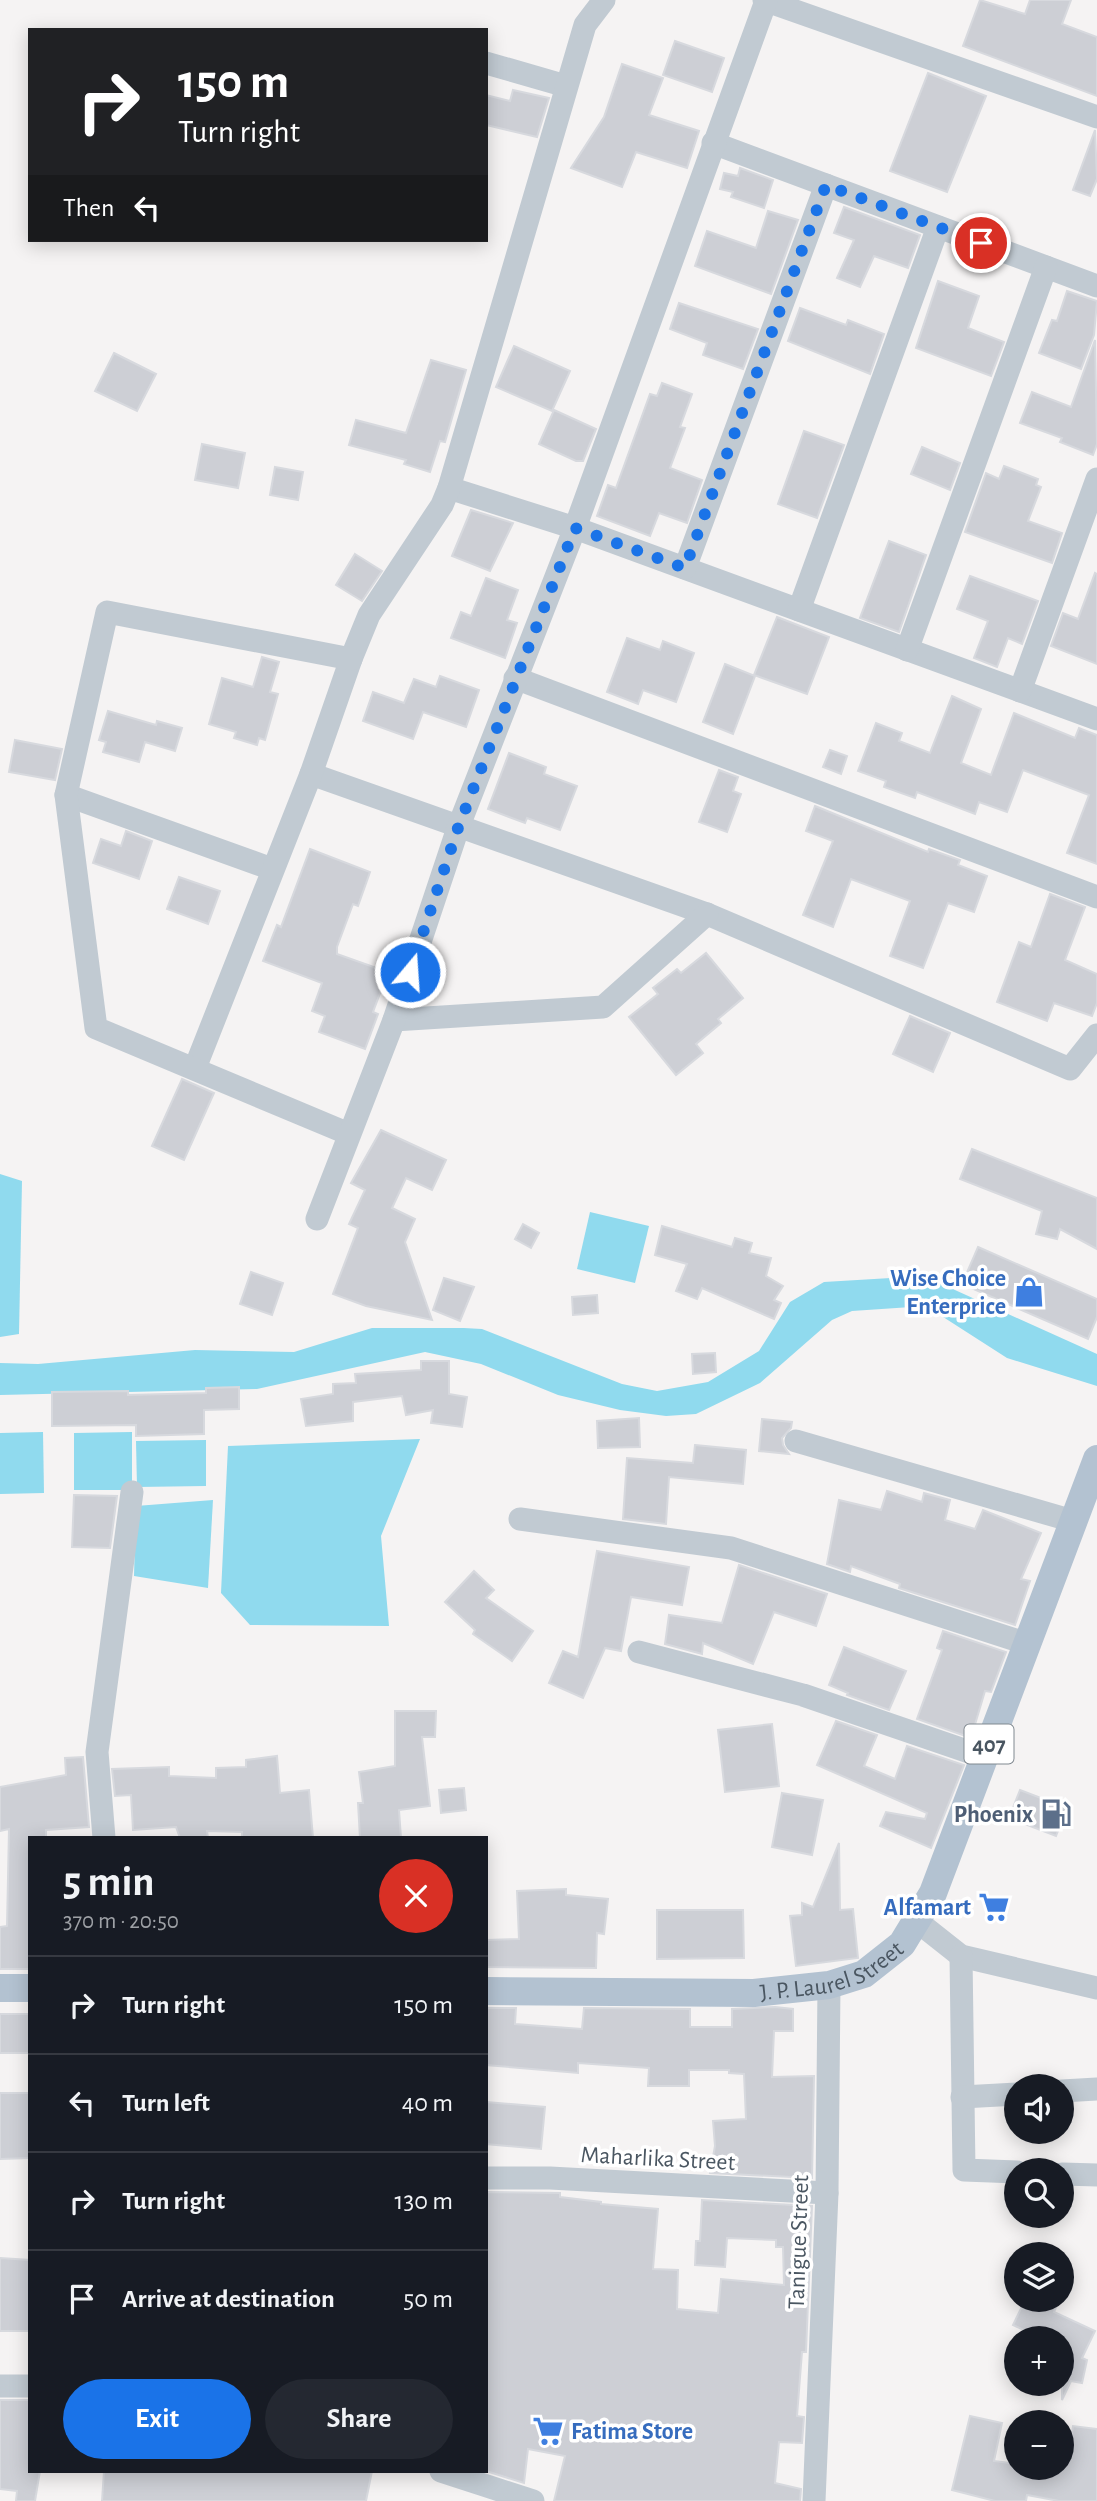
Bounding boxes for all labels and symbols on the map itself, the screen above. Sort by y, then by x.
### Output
pin [951,213,1011,273]
position arrow [373,935,447,1009]
place label: Wise Choice Enterprice [890,1267,1006,1319]
shop icon: Wise Choice Enterprice [1012,1275,1046,1309]
road number: 407 [964,1724,1014,1764]
fuel station icon: Phoenix [1039,1797,1073,1831]
place label: Phoenix [954,1803,1033,1827]
supermarket icon: Alfamart [977,1890,1011,1924]
place label: Alfamart [884,1896,971,1920]
street label: J. P. Laurel Street [759,1937,908,2005]
street label: Maharlika Street [580,2143,736,2175]
street label: Tanigue Street [785,2174,813,2310]
supermarket icon: Fatima Store [531,2414,565,2448]
place label: Fatima Store [571,2420,693,2444]

